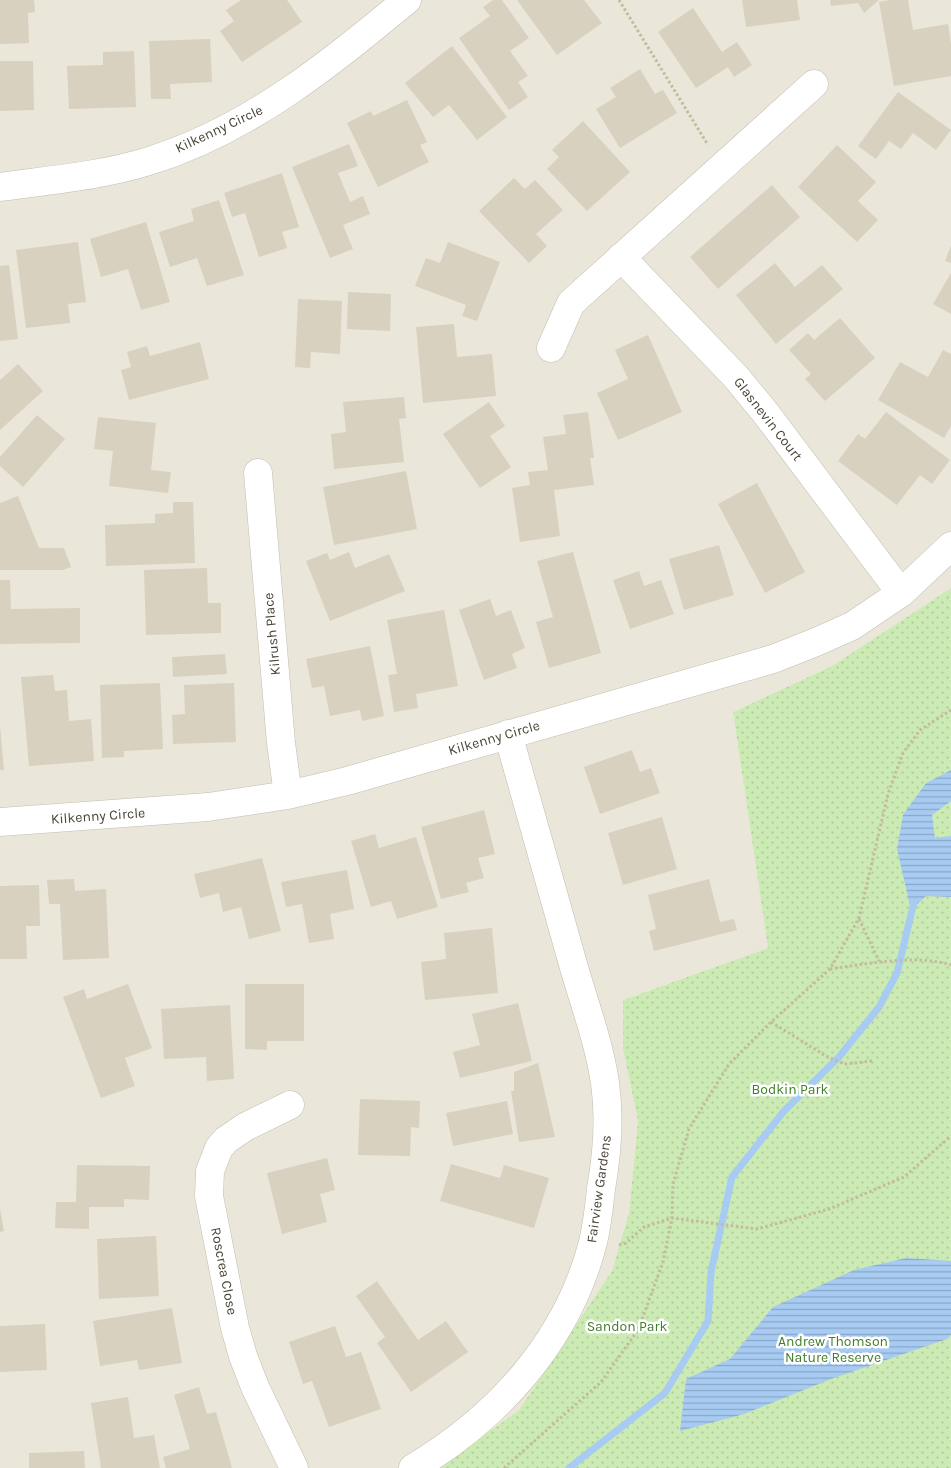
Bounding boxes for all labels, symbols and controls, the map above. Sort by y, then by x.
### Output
street label: Kilkenny Circle [173,101,265,157]
street label: Glasnevin Court [730,374,806,464]
street label: Kilrush Place [260,592,284,676]
street label: Kilkenny Circle [446,717,542,759]
street label: Kilkenny Circle [50,804,146,828]
park label: Bodkin Park [752,1081,829,1098]
street label: Fairview Gardens [583,1134,615,1244]
street label: Roscrea Close [207,1226,241,1316]
park label: Sandon Park [587,1318,667,1335]
park label: Andrew Thomson Nature Reserve [778,1333,888,1366]

